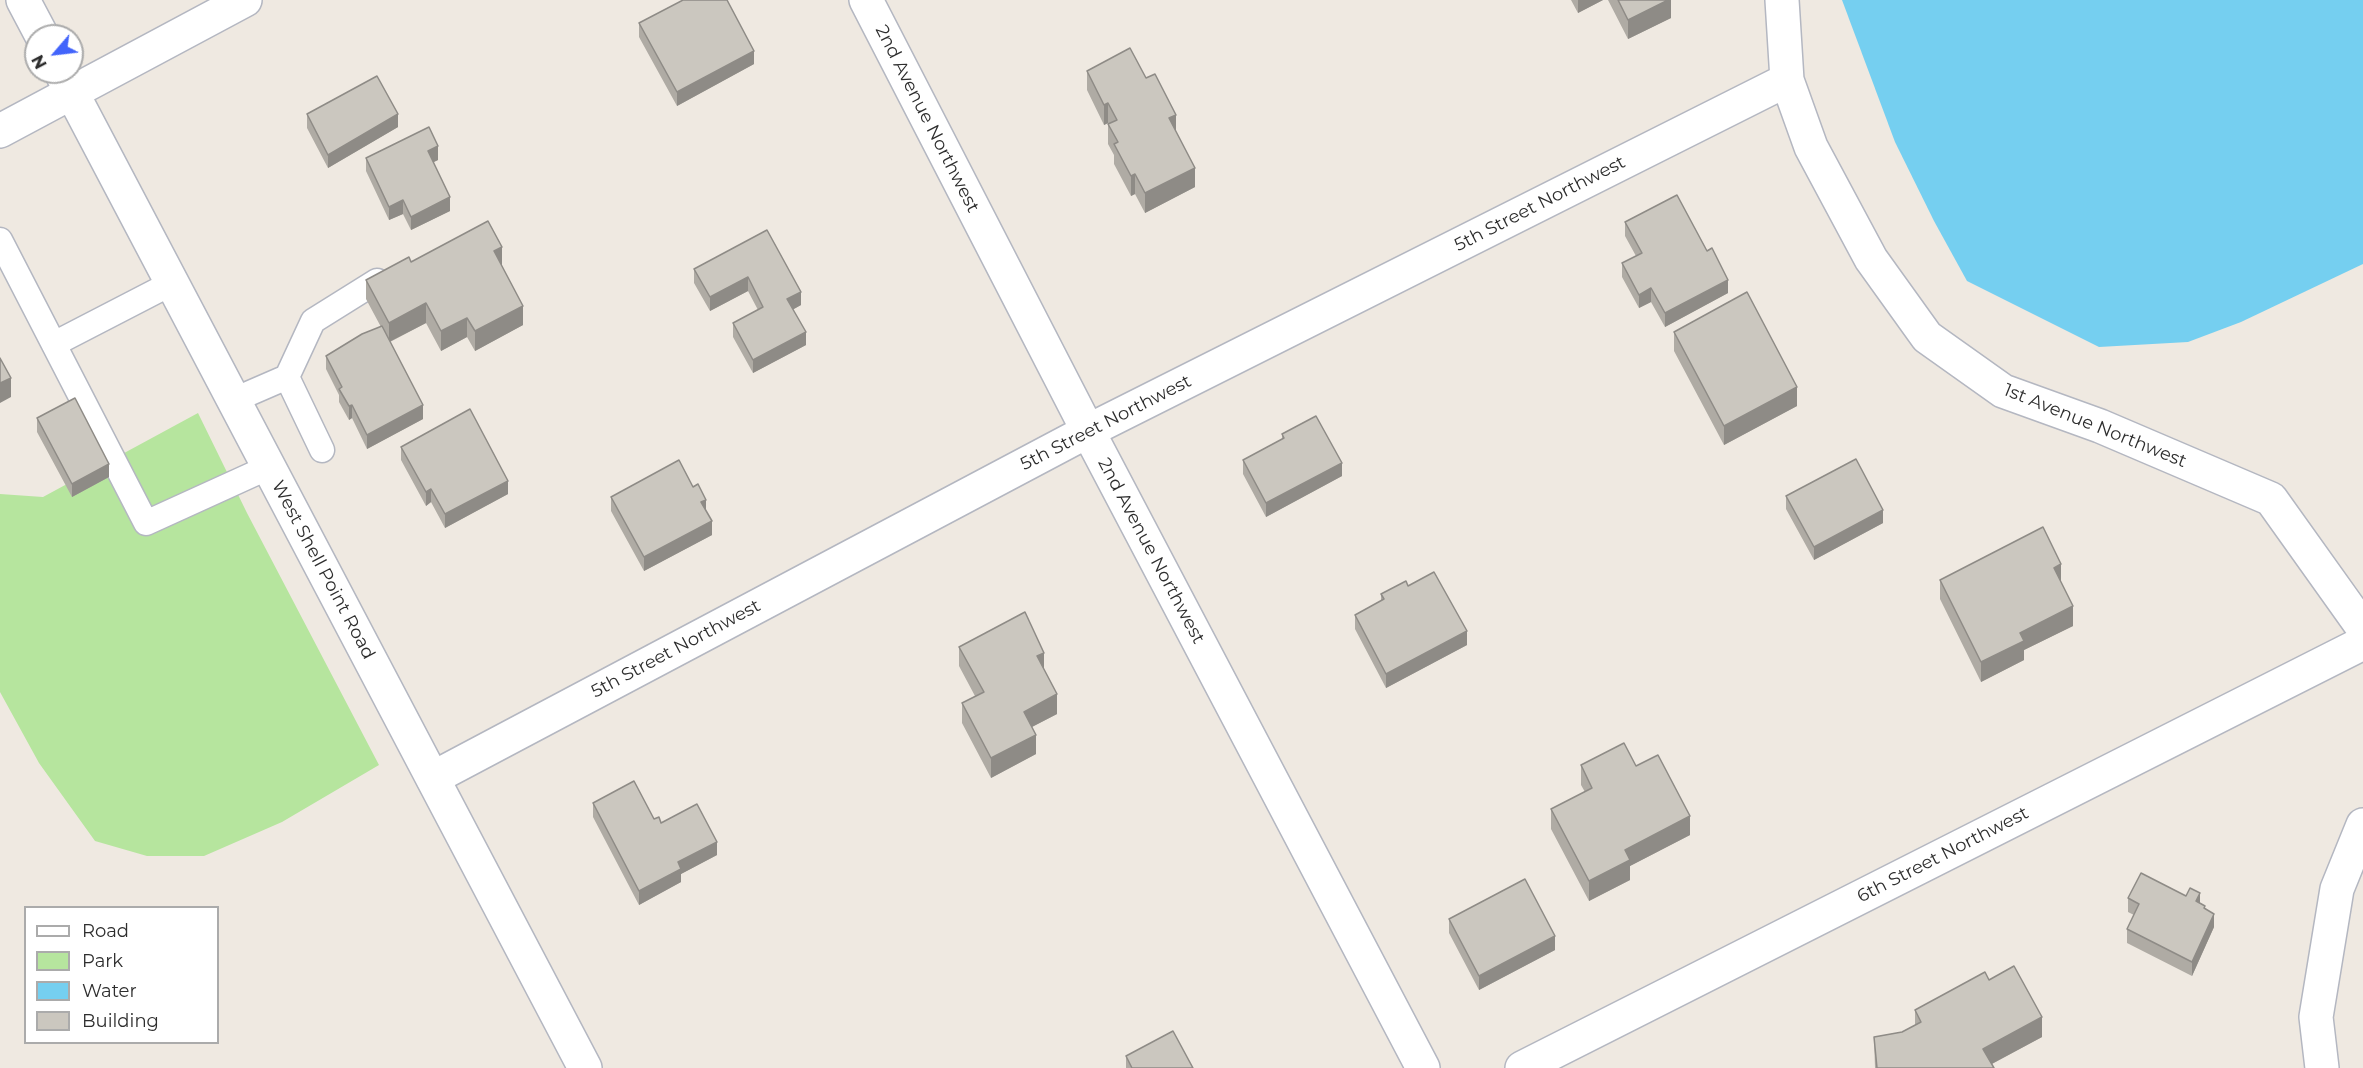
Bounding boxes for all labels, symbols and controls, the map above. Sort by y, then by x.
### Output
street label: 2nd Avenue Northwest [870,22,984,216]
north arrow [24,24,84,84]
text: N [28,52,51,72]
street label: 5th Street Northwest [1451,152,1629,256]
street label: 5th Street Northwest [1017,371,1195,475]
street label: 1st Avenue Northwest [2000,379,2190,473]
street label: 2nd Avenue Northwest [1093,454,1209,648]
street label: West Shell Point Road [267,477,379,663]
street label: 5th Street Northwest [588,595,764,703]
street label: 6th Street Northwest [1854,802,2032,908]
legend [24,906,219,1044]
text: Road [82,920,129,942]
text: Park [82,950,123,972]
text: Water [82,980,137,1002]
text: Building [82,1010,159,1032]

